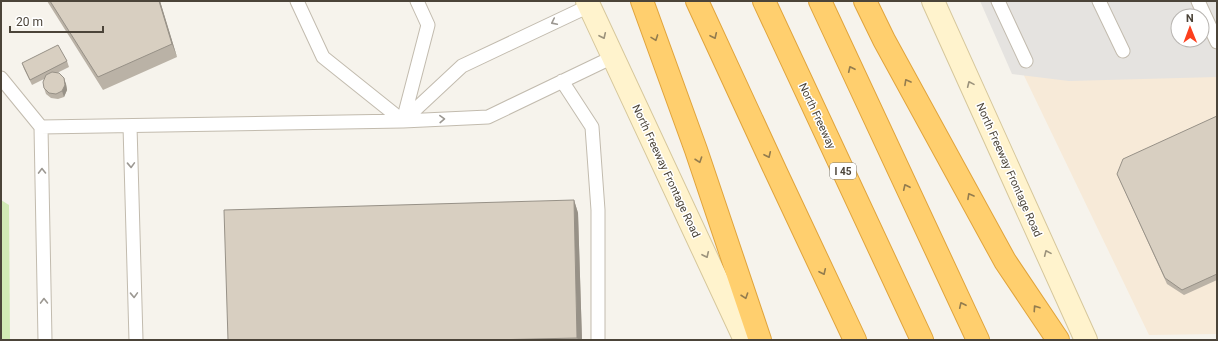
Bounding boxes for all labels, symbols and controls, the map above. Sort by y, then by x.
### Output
scale bar [10,8,103,34]
north arrow [1170,8,1210,48]
text: N [1186,12,1194,25]
text: 20 m [16,15,43,29]
one-way arrow [550,17,558,25]
one-way arrow [598,32,606,40]
one-way arrow [709,32,717,40]
one-way arrow [651,34,659,41]
one-way arrow [848,66,856,73]
one-way arrow [905,79,912,86]
street label: North Freeway [796,81,838,152]
one-way arrow [967,81,975,88]
street label: North Freeway Frontage Road [974,101,1044,239]
street label: North Freeway Frontage Road [629,102,703,240]
one-way arrow [439,115,445,123]
one-way arrow [763,150,771,158]
one-way arrow [695,156,703,163]
one-way arrow [127,162,135,168]
road number: I 45 [830,163,856,179]
one-way arrow [37,168,46,174]
one-way arrow [903,184,911,191]
one-way arrow [967,193,974,200]
one-way arrow [1044,250,1052,258]
one-way arrow [701,251,709,259]
one-way arrow [818,268,826,276]
one-way arrow [130,292,139,298]
one-way arrow [740,293,749,300]
one-way arrow [40,298,48,304]
one-way arrow [958,301,966,308]
one-way arrow [1034,305,1041,312]

